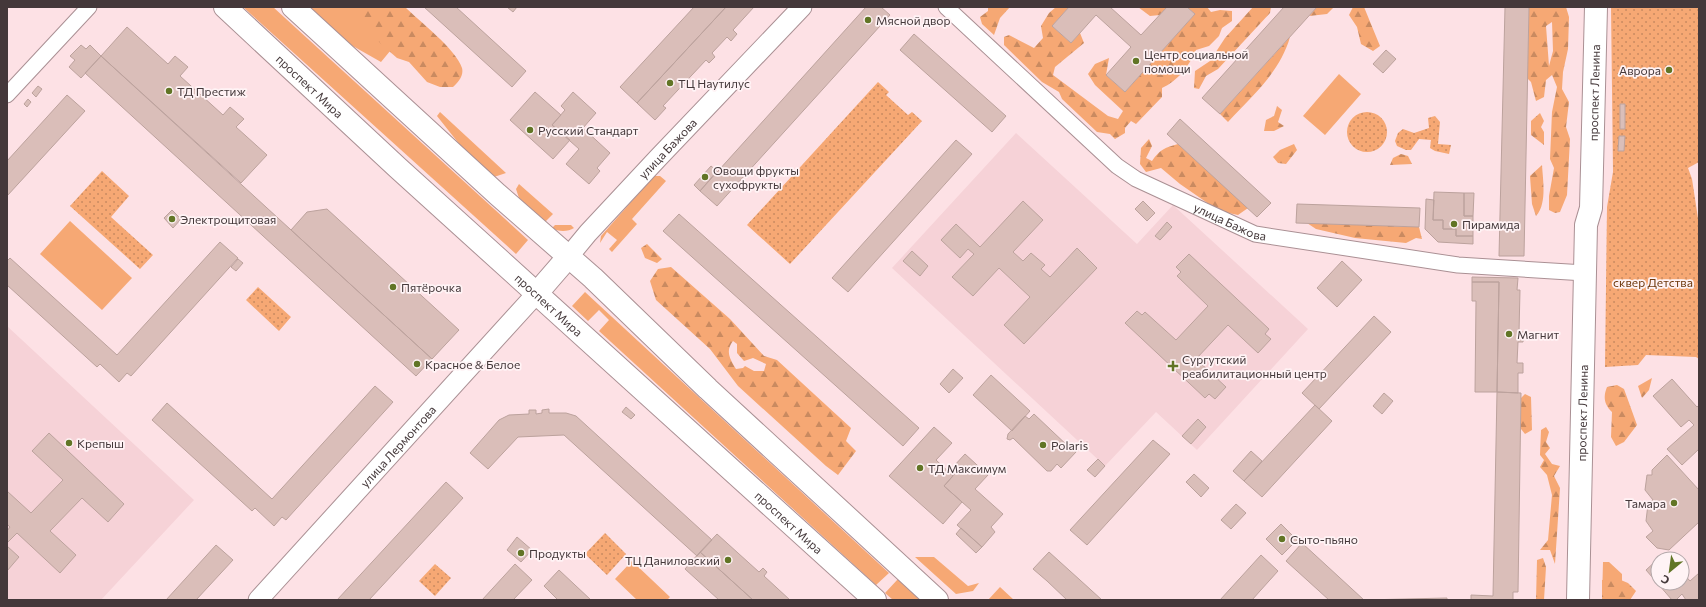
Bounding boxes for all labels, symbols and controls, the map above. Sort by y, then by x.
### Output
place label: Мясной двор [876,13,951,27]
marker: Мясной двор [863,15,873,25]
street label: проспект Ленина [1586,44,1602,141]
place label: Центр социальной помощи [1144,47,1248,75]
street label: проспект Мира [274,52,346,121]
marker: Центр социальной помощи [1131,56,1141,66]
place label: Аврора [1619,63,1661,77]
marker: Аврора [1664,65,1674,75]
place label: ТЦ Наутилус [678,76,750,90]
marker: ТЦ Наутилус [665,78,675,88]
place label: ТД Престиж [177,84,246,98]
marker: ТД Престиж [164,86,174,96]
street label: улица Бажова [636,115,699,181]
place label: Русский Стандарт [538,123,639,137]
marker: Русский Стандарт [525,125,535,135]
place label: Овощи фрукты сухофрукты [713,163,799,191]
marker: Овощи фрукты сухофрукты [700,172,710,182]
street label: улица Бажова [1192,200,1267,243]
place label: Электрощитовая [180,212,276,226]
marker: Электрощитовая [167,214,177,224]
place label: Пирамида [1462,217,1520,231]
marker: Пирамида [1449,219,1459,229]
street label: проспект Мира [512,271,586,339]
park label: сквер Детства [1613,275,1693,289]
place label: Пятёрочка [401,280,461,294]
marker: Пятёрочка [388,282,398,292]
place label: Магнит [1517,327,1560,341]
marker: Магнит [1504,329,1514,339]
place label: Сургутский реабилитационный центр [1182,352,1327,380]
place label: Красное & Белое [425,357,520,371]
marker: Красное & Белое [412,359,422,369]
marker: Сургутский реабилитационный центр [1167,360,1179,372]
street label: проспект Ленина [1574,365,1590,462]
street label: улица Лермонтова [357,402,439,490]
place label: Крепыш [77,436,124,450]
marker: Крепыш [64,438,74,448]
place label: Polaris [1051,438,1088,452]
marker: Polaris [1038,440,1048,450]
place label: ТД Максимум [928,461,1006,475]
marker: ТД Максимум [915,463,925,473]
street label: проспект Мира [752,488,826,556]
place label: Тамара [1625,496,1666,510]
marker: Тамара [1669,498,1679,508]
place label: Сыто-пьяно [1290,532,1358,546]
marker: Сыто-пьяно [1277,534,1287,544]
place label: Продукты [529,546,586,560]
marker: Продукты [516,548,526,558]
north arrow [1650,551,1690,591]
place label: ТЦ Даниловский [625,553,720,567]
marker: ТЦ Даниловский [723,555,733,565]
text: С [1658,572,1671,588]

